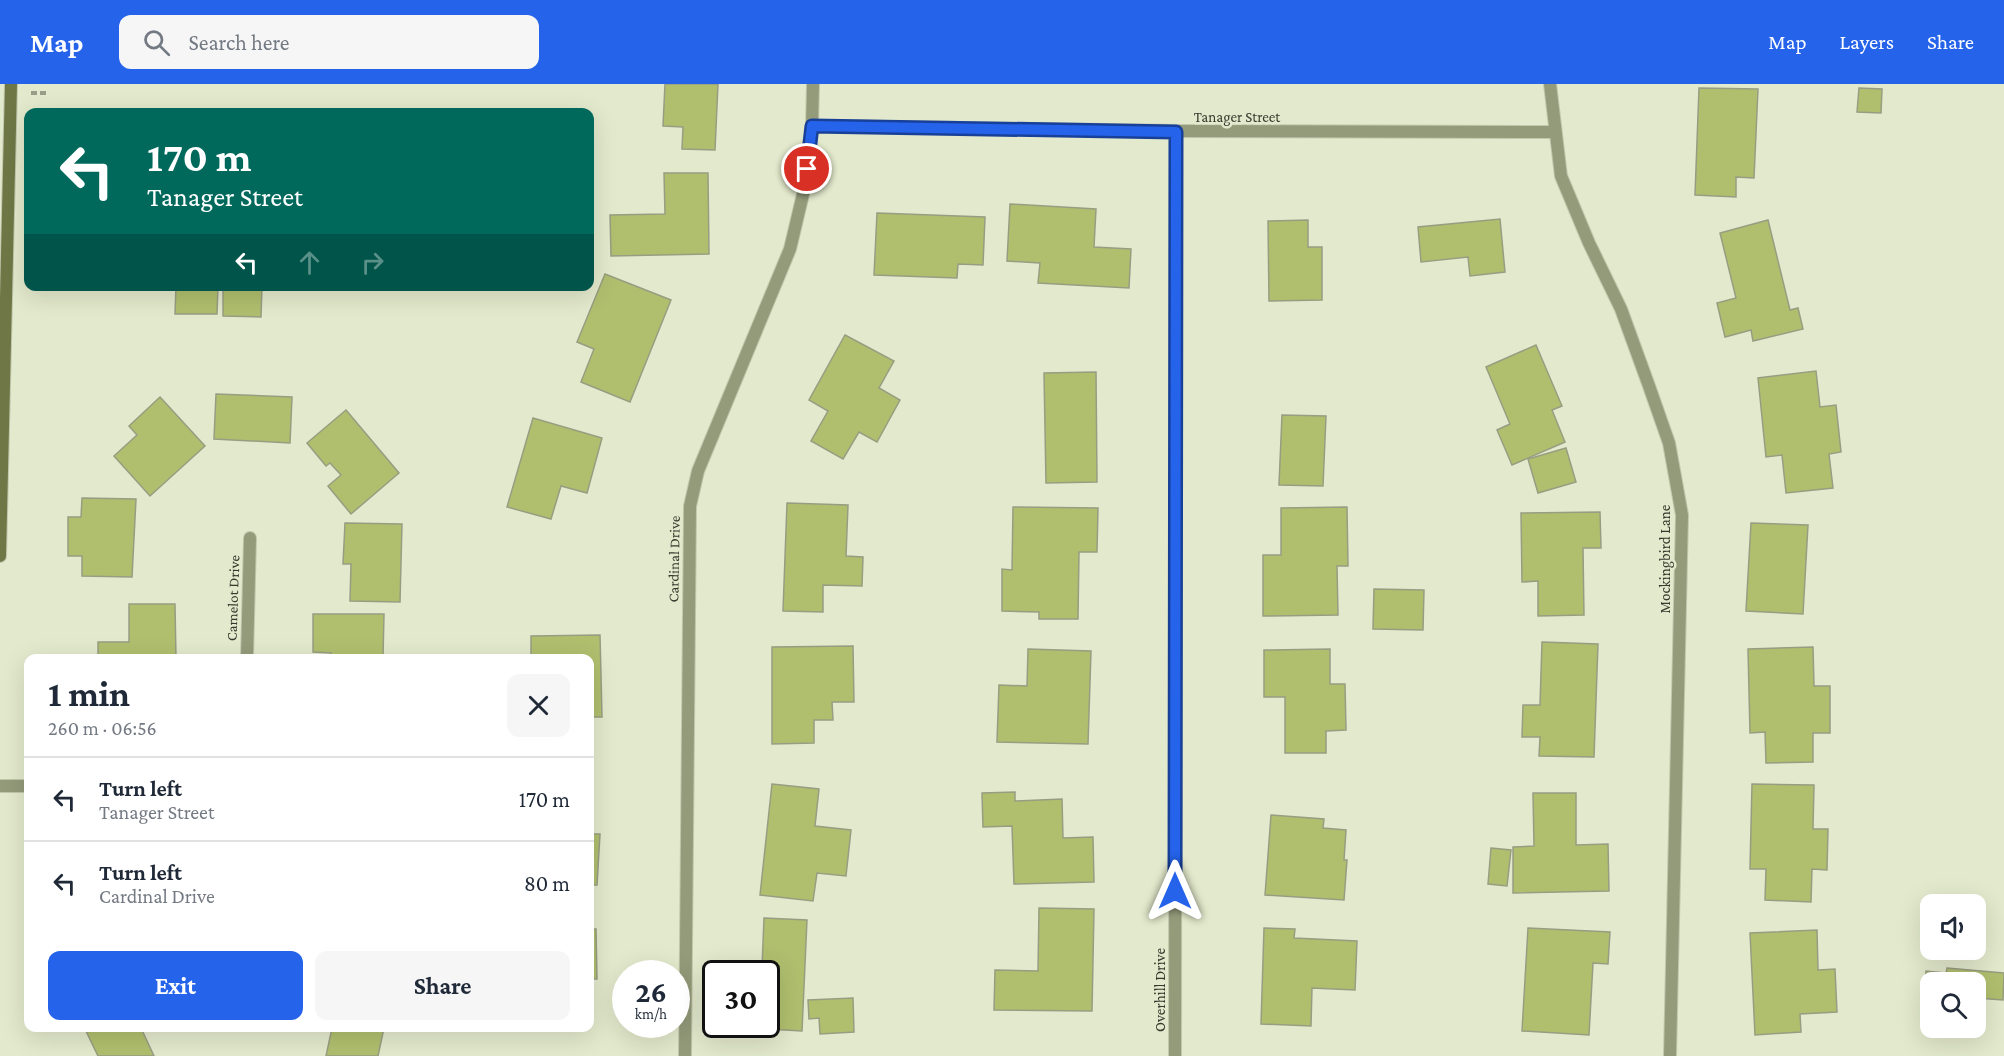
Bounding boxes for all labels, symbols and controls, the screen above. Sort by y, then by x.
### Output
search box [119,15,539,69]
icon: search [140,26,173,59]
text: Map [30,27,83,58]
text: Search here [188,30,289,55]
text: Map [1768,30,1807,54]
text: Layers [1840,30,1894,54]
text: Share [1927,30,1974,54]
street label: Tanager Street [1194,109,1281,126]
icon: left [48,132,126,210]
text: 170 m [147,133,252,180]
pin [781,143,832,194]
icon: arrive [790,152,823,185]
text: Tanager Street [147,182,303,212]
icon: left [230,246,263,279]
icon: ahead [293,246,326,279]
icon: right [356,246,389,279]
street label: Mockingbird Lane [1657,504,1674,613]
street label: Cardinal Drive [665,515,683,603]
street label: Camelot Drive [224,554,243,641]
text: 1 min [48,674,130,714]
button: close [507,674,570,737]
text: 260 m · 06:56 [48,717,157,739]
text: Turn left [99,776,182,801]
icon: left [48,783,81,816]
text: 170 m [519,787,570,812]
text: Tanager Street [99,801,215,823]
position arrow [1143,859,1207,923]
text: Turn left [99,860,182,885]
icon: left [48,867,81,900]
text: 80 m [524,871,570,896]
text: Cardinal Drive [99,885,215,907]
map controls [1920,894,1986,1038]
button: sound [1920,894,1986,960]
street label: Overhill Drive [1152,948,1168,1032]
button: Exit [48,951,303,1020]
button: Share [315,951,570,1020]
speed limit sign: 30 [702,960,780,1038]
button: search [1920,972,1986,1038]
text: 26 [635,975,667,1008]
text: km/h [635,1006,667,1022]

